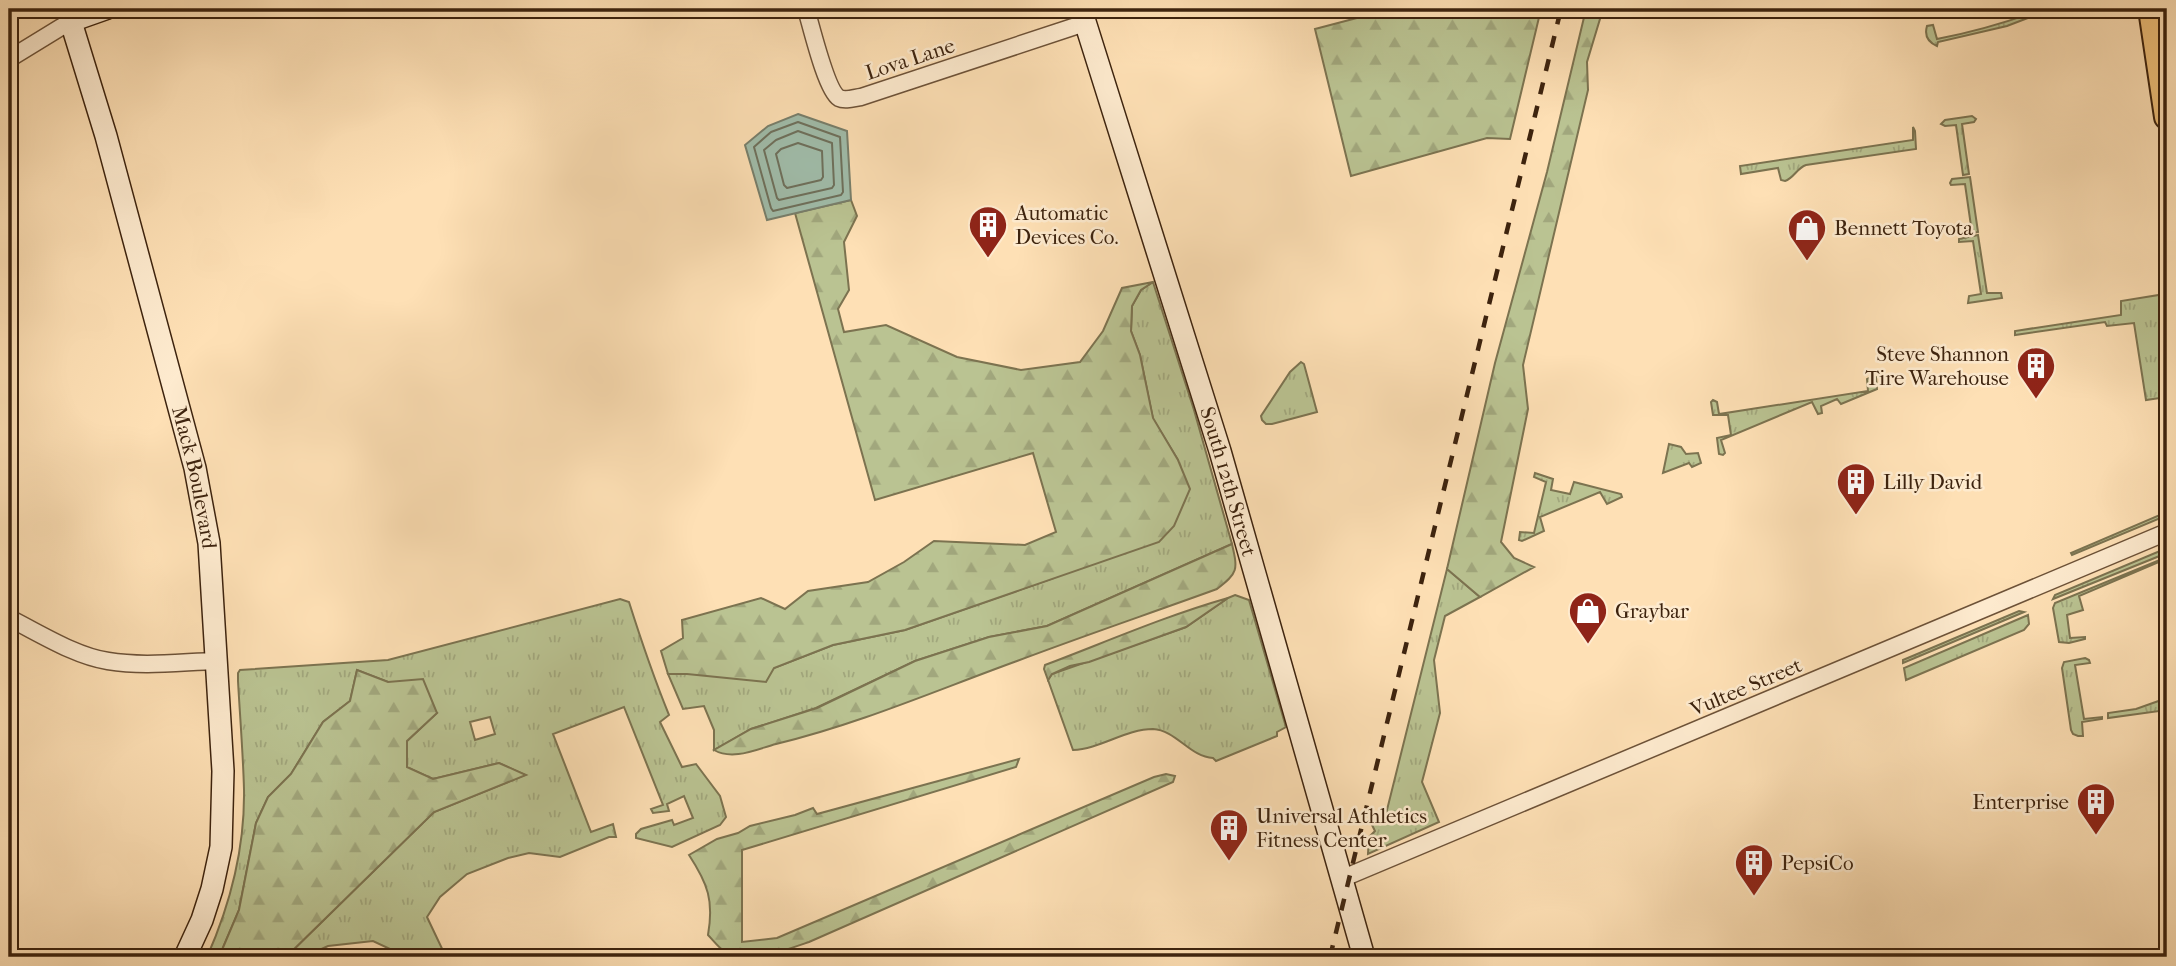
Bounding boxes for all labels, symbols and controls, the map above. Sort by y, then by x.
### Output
street label: Lova Lane [862,33,958,85]
place label: Automatic Devices Co. [1014,201,1119,249]
building icon: Automatic Devices Co. [967,204,1009,259]
shop icon: Bennett Toyota [1786,207,1828,262]
place label: Bennett Toyota [1834,216,1973,240]
place label: Steve Shannon Tire Warehouse [1865,342,2009,390]
building icon: Steve Shannon Tire Warehouse [2015,345,2057,400]
street label: Mack Boulevard [167,404,221,550]
street label: South 12th Street [1195,404,1261,560]
building icon: Lilly David [1835,461,1877,516]
place label: Lilly David [1883,470,1983,494]
shop icon: Graybar [1567,590,1609,645]
place label: Graybar [1615,599,1689,623]
street label: Vultee Street [1686,653,1806,722]
building icon: Enterprise [2075,781,2117,836]
place label: Enterprise [1972,790,2069,814]
place label: Universal Athletics Fitness Center [1256,804,1427,852]
building icon: Universal Athletics Fitness Center [1208,807,1250,862]
building icon: PepsiCo [1733,842,1775,897]
place label: PepsiCo [1781,851,1854,875]

